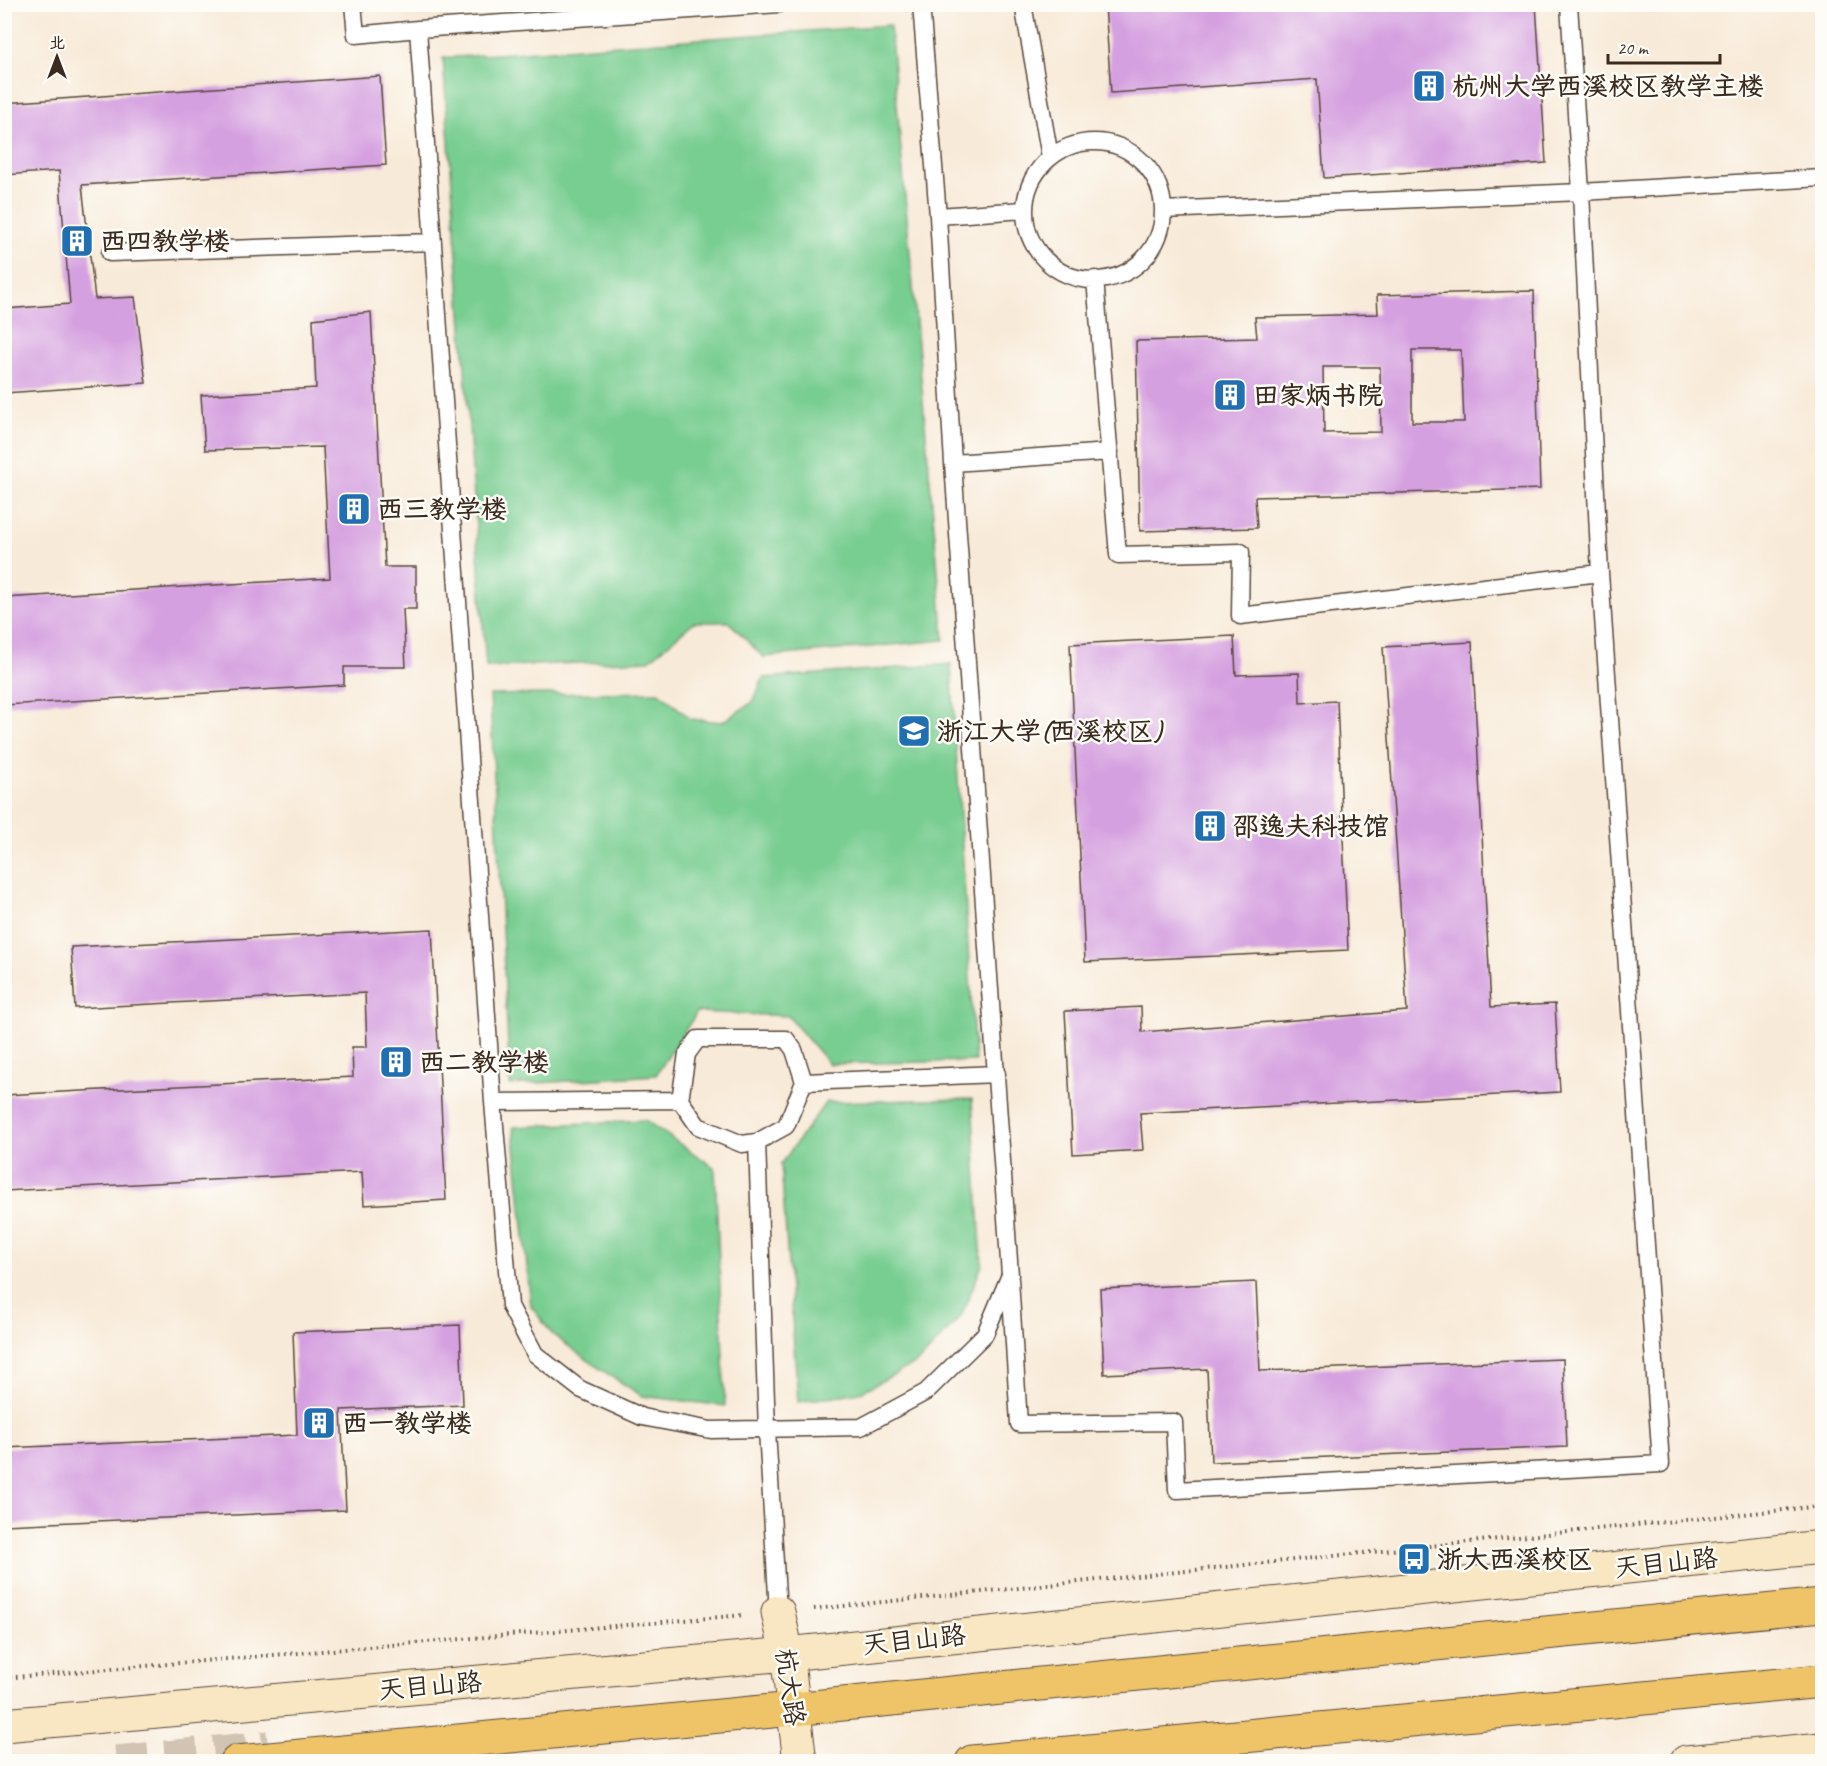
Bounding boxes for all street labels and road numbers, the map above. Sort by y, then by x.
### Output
street label: 天目山路 [1613,1541,1719,1585]
street label: 天目山路 [861,1618,967,1662]
street label: 杭大路 [768,1646,812,1728]
street label: 天目山路 [377,1665,483,1707]

